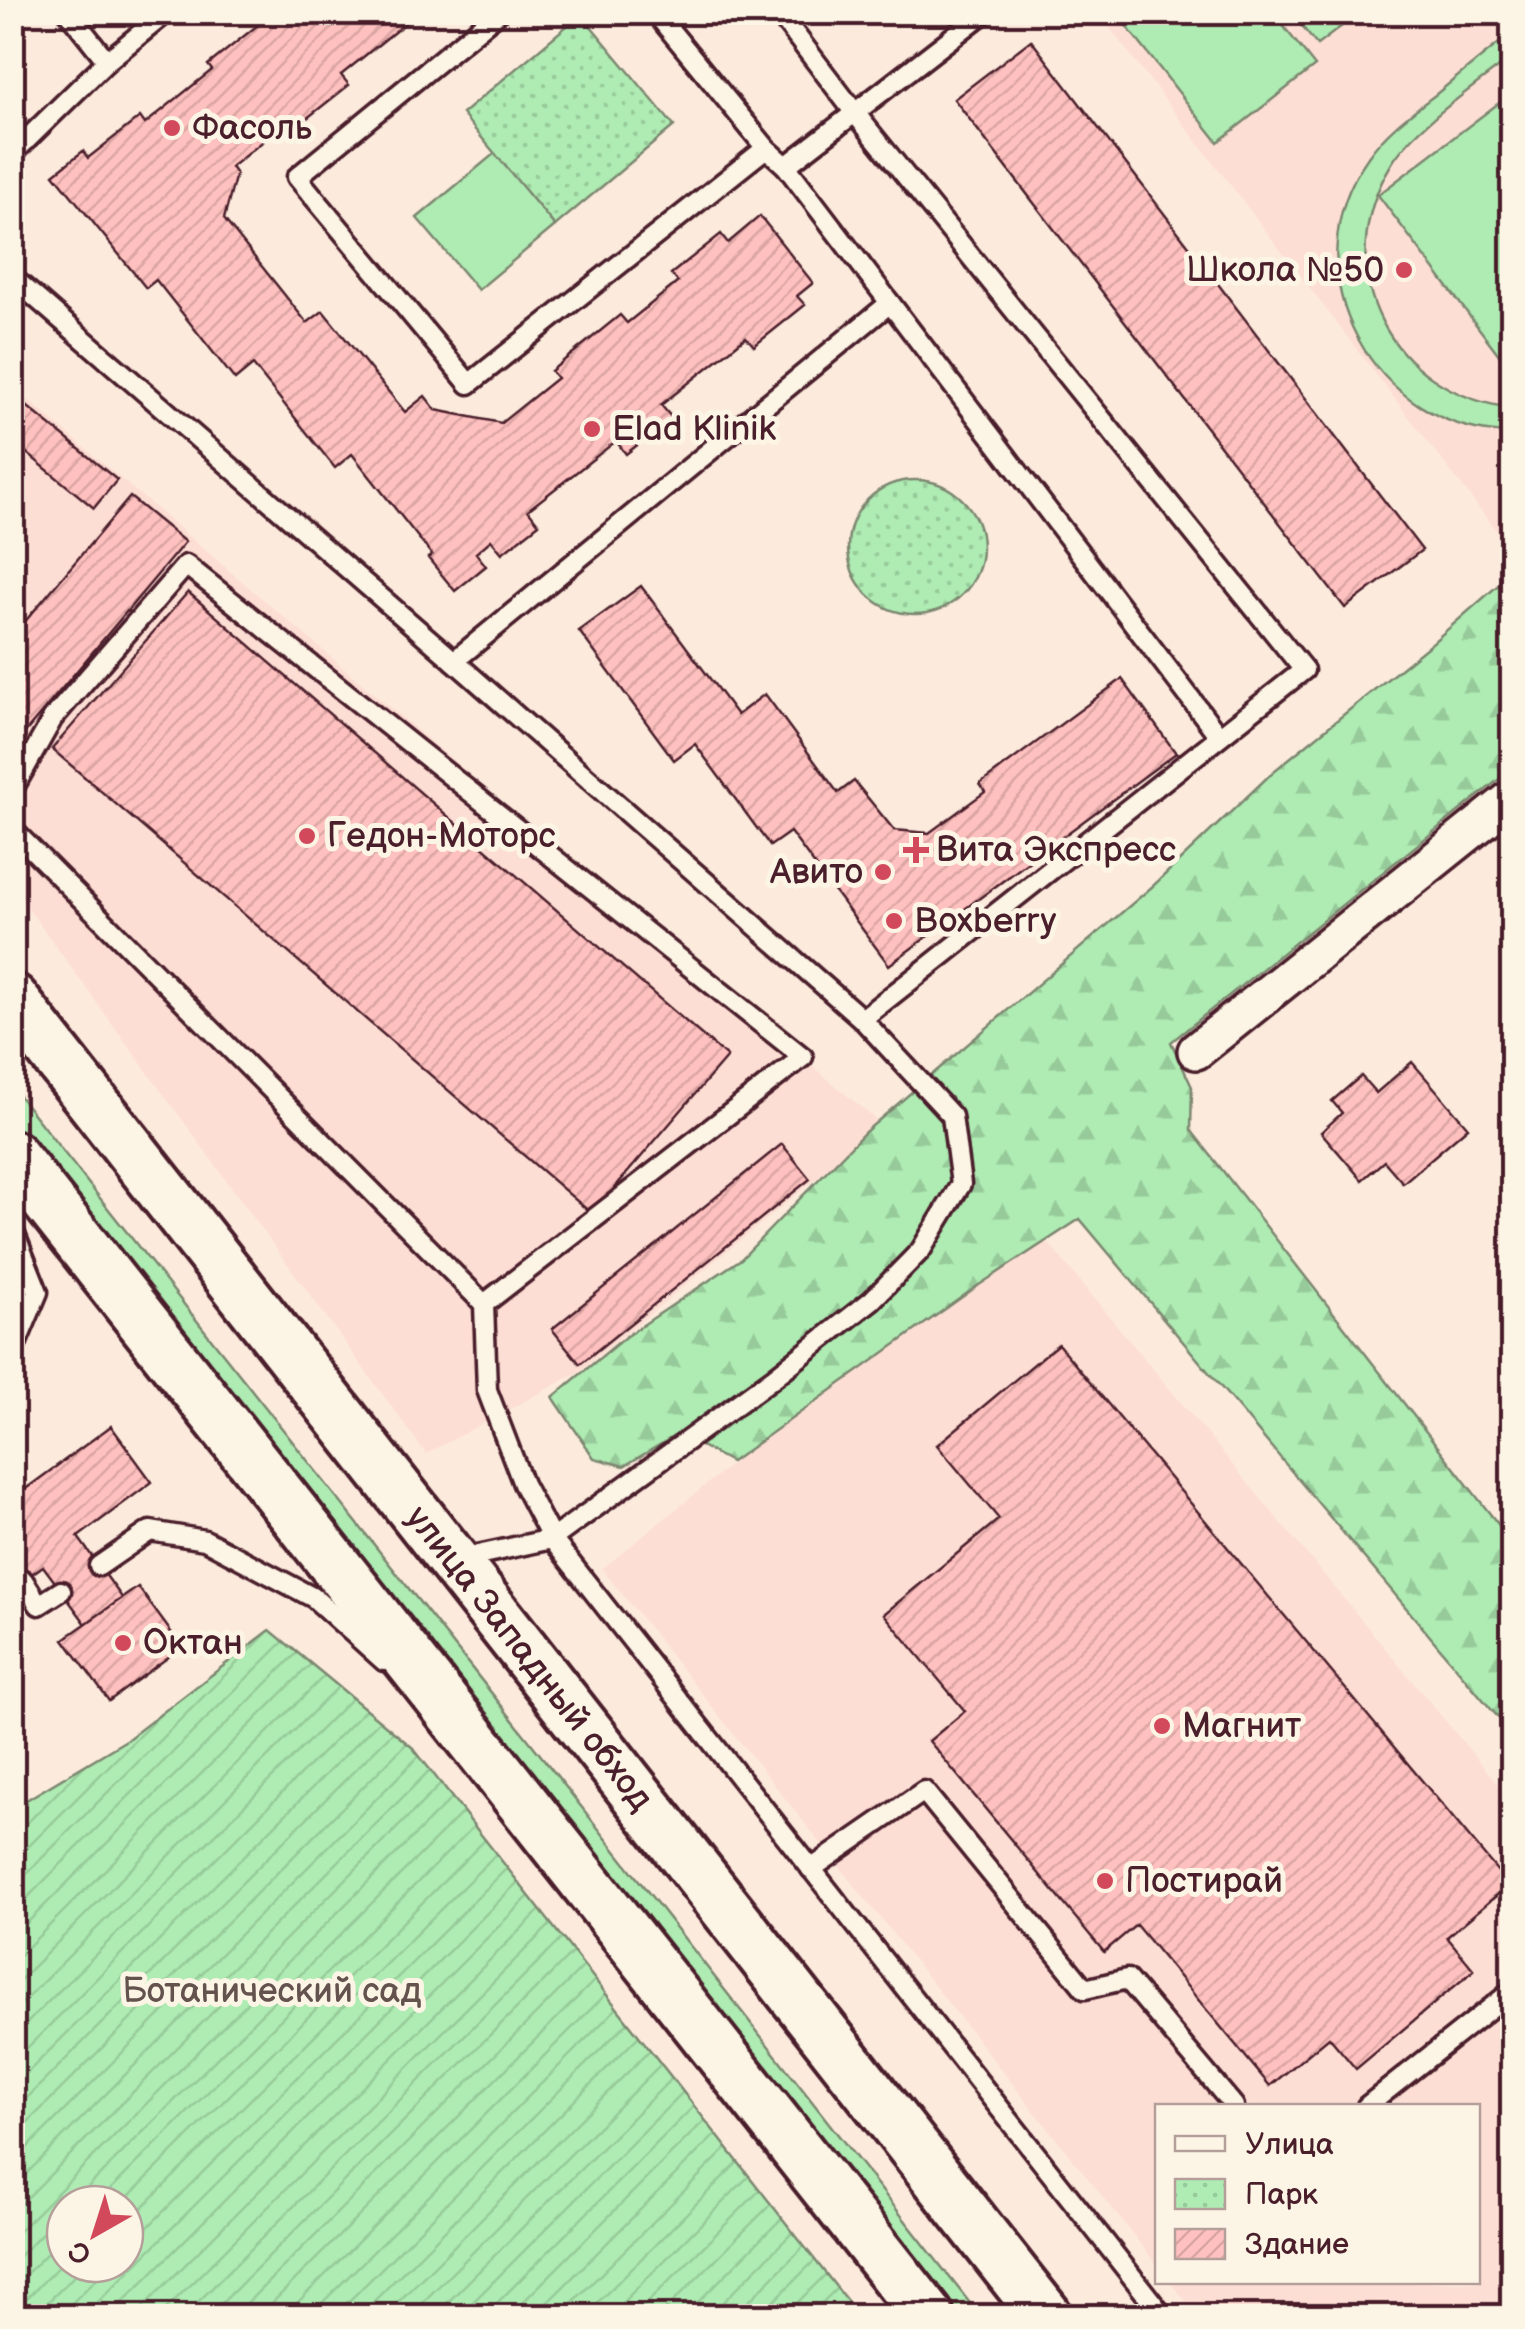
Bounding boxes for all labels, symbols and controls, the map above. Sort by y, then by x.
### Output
place label: Фасоль [192,107,312,150]
marker: Фасоль [161,117,183,139]
place label: Школа №50 [1186,249,1384,292]
marker: Школа №50 [1393,259,1415,281]
place label: Elad Klinik [612,408,776,451]
marker: Elad Klinik [581,418,603,440]
place label: Гедон-Моторс [327,815,556,858]
marker: Гедон-Моторс [296,825,318,847]
place label: Вита Экспресс [936,829,1176,872]
marker: Вита Экспресс [905,839,927,861]
place label: Авито [769,851,863,894]
marker: Авито [872,861,894,883]
place label: Boxberry [914,900,1057,943]
marker: Boxberry [883,910,905,932]
street label: улица Западный обход [397,1497,662,1819]
place label: Октан [143,1622,243,1665]
marker: Октан [112,1632,134,1654]
place label: Магнит [1182,1705,1301,1748]
marker: Магнит [1151,1715,1173,1737]
place label: Постирай [1125,1860,1283,1903]
marker: Постирай [1094,1870,1116,1892]
park label: Ботанический сад [123,1970,421,2013]
legend [1155,2104,1480,2284]
text: Улица [1245,2127,1334,2163]
text: Парк [1245,2177,1318,2213]
north arrow [45,2184,145,2284]
text: Здание [1245,2227,1349,2263]
text: С [62,2233,98,2271]

